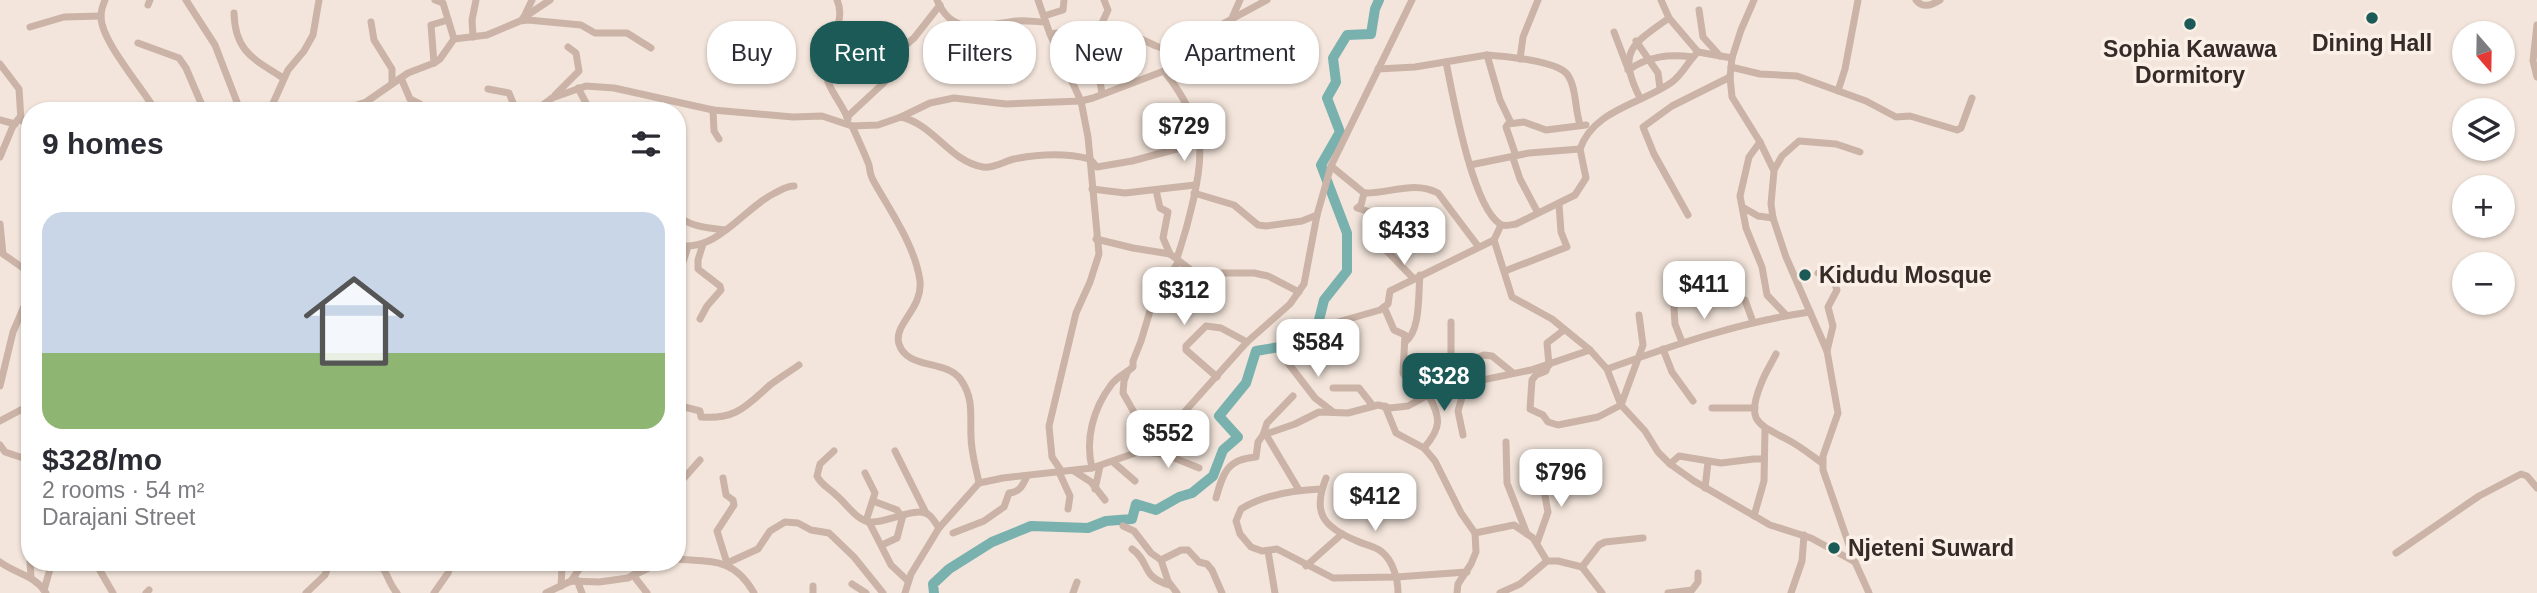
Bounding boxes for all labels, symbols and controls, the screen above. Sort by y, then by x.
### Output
marker: Dining Hall [2364,10,2380,26]
marker: Sophia Kawawa Dormitory [2182,16,2198,32]
chip: Buy [707,21,796,84]
chip: Rent [810,21,909,84]
chip: Filters [923,21,1036,84]
chip: New [1050,21,1146,84]
chip: Apartment [1160,21,1319,84]
north arrow [2452,21,2515,84]
map controls [2452,21,2515,315]
place label: Dining Hall [2312,30,2432,56]
place label: Sophia Kawawa Dormitory [2103,36,2277,88]
button: layers [2452,98,2515,161]
pin: $729 [1143,104,1225,163]
text: $729 [1158,113,1210,139]
icon: filters [627,125,665,163]
text: 9 homes [42,127,164,160]
button: + [2452,175,2515,238]
pin: $433 [1363,208,1445,267]
text: $433 [1378,217,1430,243]
button: − [2452,252,2515,315]
icon: home [291,258,417,384]
pin: $411 [1663,262,1745,321]
place label: Kidudu Mosque [1819,262,1991,288]
marker: Kidudu Mosque [1797,267,1813,283]
pin: $312 [1143,268,1225,327]
text: $411 [1679,271,1729,297]
text: $312 [1158,277,1210,303]
pin: $584 [1277,320,1359,379]
text: $584 [1292,329,1344,355]
pin: $328 [1403,354,1485,413]
text: $328 [1418,363,1470,389]
pin: $552 [1127,410,1209,470]
text: $552 [1142,420,1194,446]
text: $328/mo [42,443,162,476]
pin: $796 [1520,449,1602,509]
text: $796 [1535,459,1587,485]
pin: $412 [1334,474,1416,533]
text: 2 rooms · 54 m² [42,477,204,503]
text: $412 [1349,483,1401,509]
text: Darajani Street [42,504,195,530]
place label: Njeteni Suward [1848,535,2014,561]
marker: Njeteni Suward [1826,540,1842,556]

